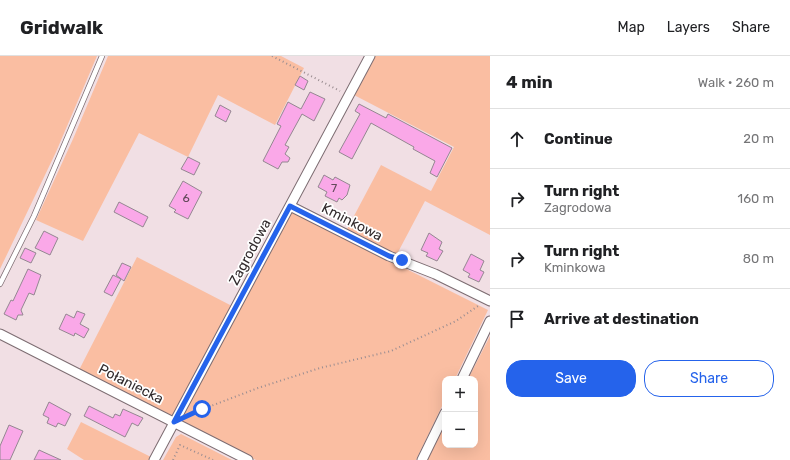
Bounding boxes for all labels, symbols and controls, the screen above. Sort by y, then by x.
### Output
text: Gridwalk [20,16,103,39]
text: Map [618,19,645,36]
text: Layers [667,19,710,36]
text: Share [732,19,770,36]
text: 4 min [506,72,553,92]
text: Walk · 260 m [698,75,774,90]
icon: ahead [506,128,528,150]
text: Continue [544,130,613,148]
text: 20 m [743,131,774,146]
house number: 7 [331,181,337,195]
text: Turn right [544,182,619,200]
icon: right [506,188,528,210]
house number: 6 [182,191,190,205]
text: 160 m [738,191,774,206]
street label: Kminkowa [319,199,385,245]
text: Zagrodowa [544,200,611,215]
street label: Zagrodowa [225,216,275,288]
text: Turn right [544,242,619,260]
icon: right [506,248,528,270]
route end [393,251,411,269]
text: 80 m [743,251,774,266]
text: Kminkowa [544,260,605,275]
icon: arrive [506,308,528,330]
text: Arrive at destination [544,310,699,328]
street label: Połaniecka [96,360,166,408]
button: Save [506,360,636,397]
button: Share [644,360,774,397]
map controls [442,376,478,448]
button: + [442,376,478,412]
route start [193,400,211,418]
button: − [442,412,478,448]

